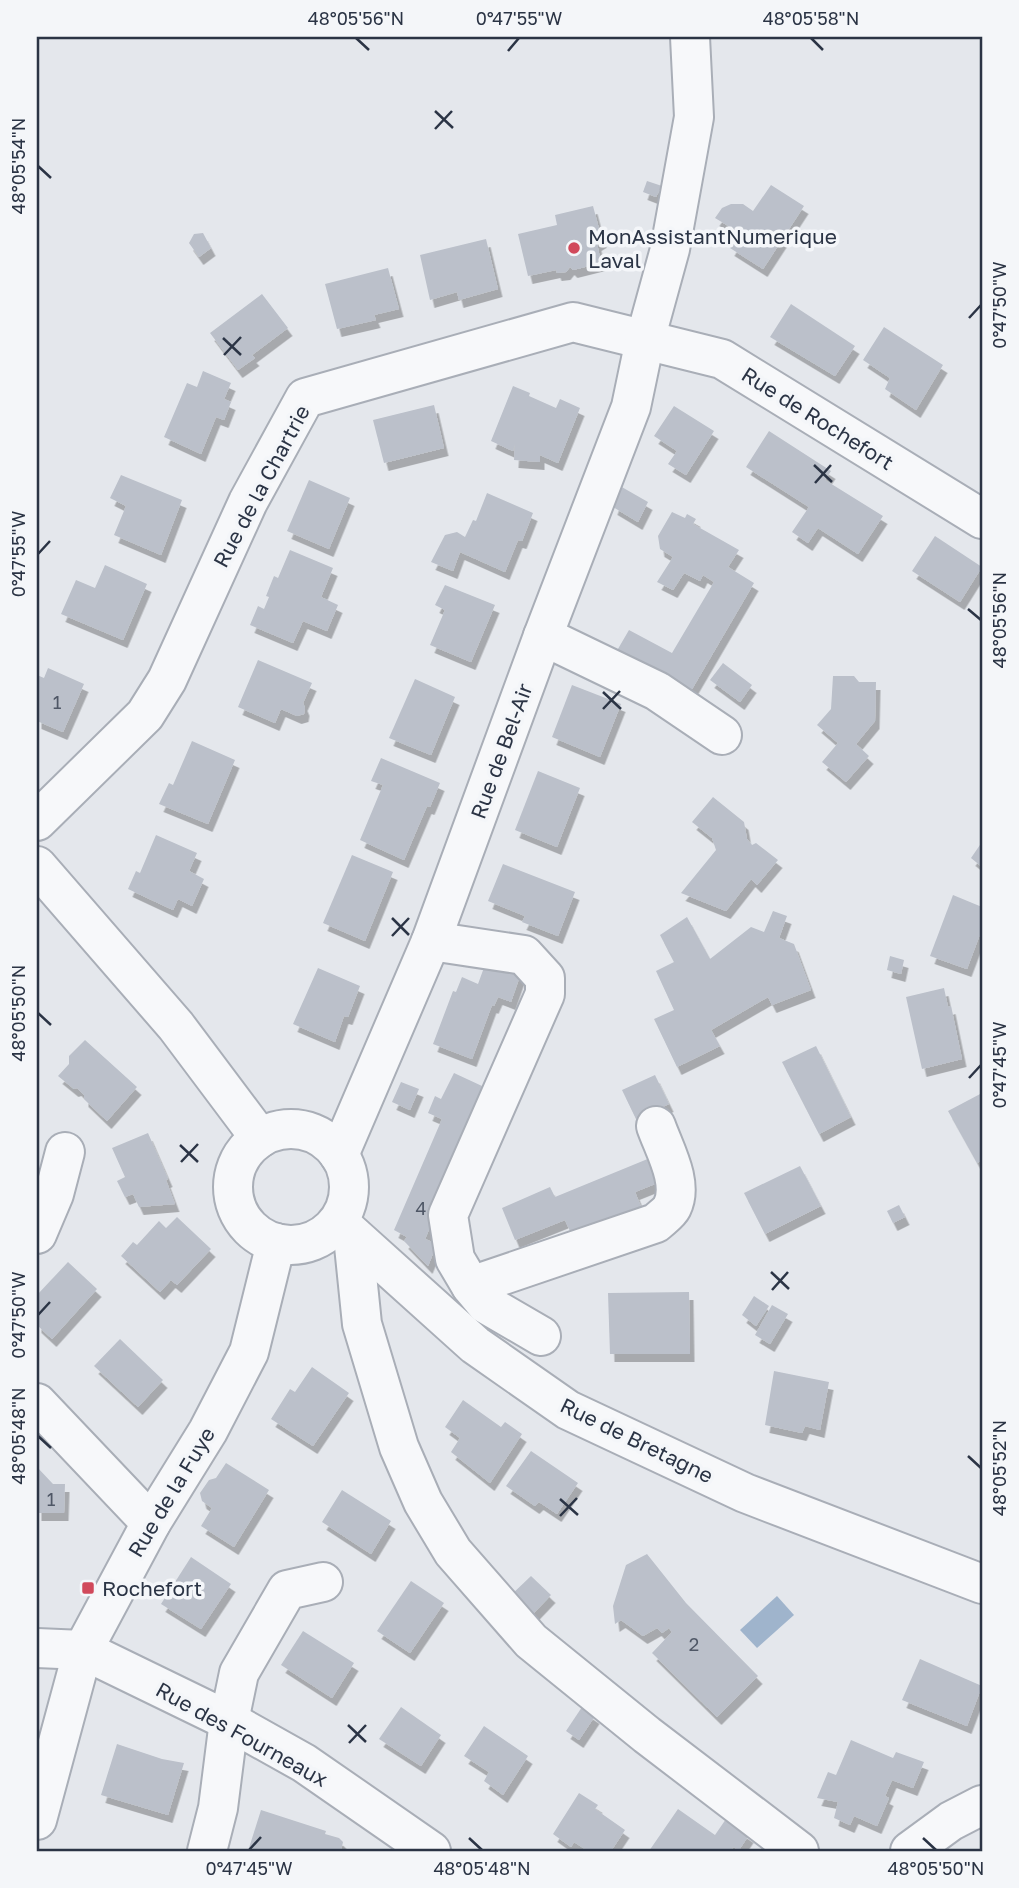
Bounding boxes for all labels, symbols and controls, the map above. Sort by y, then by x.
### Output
text: 48°05'56"N [308,7,404,29]
text: 0°47'55"W [476,7,562,29]
text: 48°05'58"N [763,7,859,29]
text: 48°05'54"N [7,118,29,214]
place label: MonAssistantNumerique Laval [588,223,837,273]
marker: MonAssistantNumerique Laval [566,240,582,256]
text: 0°47'50"W [988,261,1010,349]
street label: Rue de Rochefort [737,361,899,475]
street label: Rue de la Chartrie [207,400,315,572]
text: 0°47'55"W [7,511,29,597]
text: 48°05'56"N [988,572,1010,668]
street label: Rue de Bel-Air [464,680,538,822]
house number: 1 [53,691,62,713]
text: 48°05'50"N [7,965,29,1061]
text: 0°47'45"W [988,1021,1010,1109]
house number: 4 [416,1197,427,1219]
text: 0°47'50"W [7,1271,29,1359]
text: 48°05'48"N [7,1387,29,1485]
street label: Rue de Bretagne [556,1392,718,1488]
text: 48°05'52"N [988,1420,1010,1516]
street label: Rue de la Fuye [122,1422,220,1562]
house number: 1 [47,1488,56,1510]
place label: Rochefort [102,1575,202,1601]
marker: Rochefort [80,1580,96,1596]
house number: 2 [689,1633,699,1655]
street label: Rue des Fourneaux [152,1676,333,1792]
text: 0°47'45"W [205,1857,293,1879]
text: 48°05'48"N [433,1857,531,1879]
text: 48°05'50"N [888,1857,984,1879]

